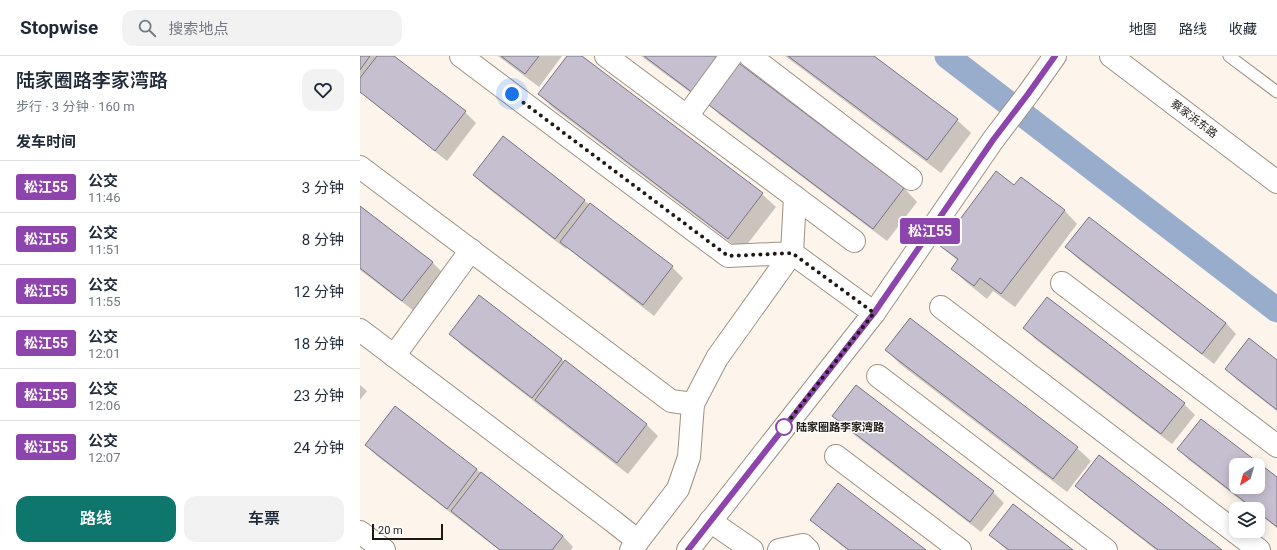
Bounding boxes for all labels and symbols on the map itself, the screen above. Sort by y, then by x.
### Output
your location [502,84,522,104]
street label: 蔡家浜东路 [1168,97,1220,141]
line badge: 松江55 [902,218,958,244]
marker: 陆家圈路李家湾路 [775,418,793,436]
place label: 陆家圈路李家湾路 [796,421,885,434]
north arrow [1229,458,1265,494]
scale bar [372,522,443,541]

